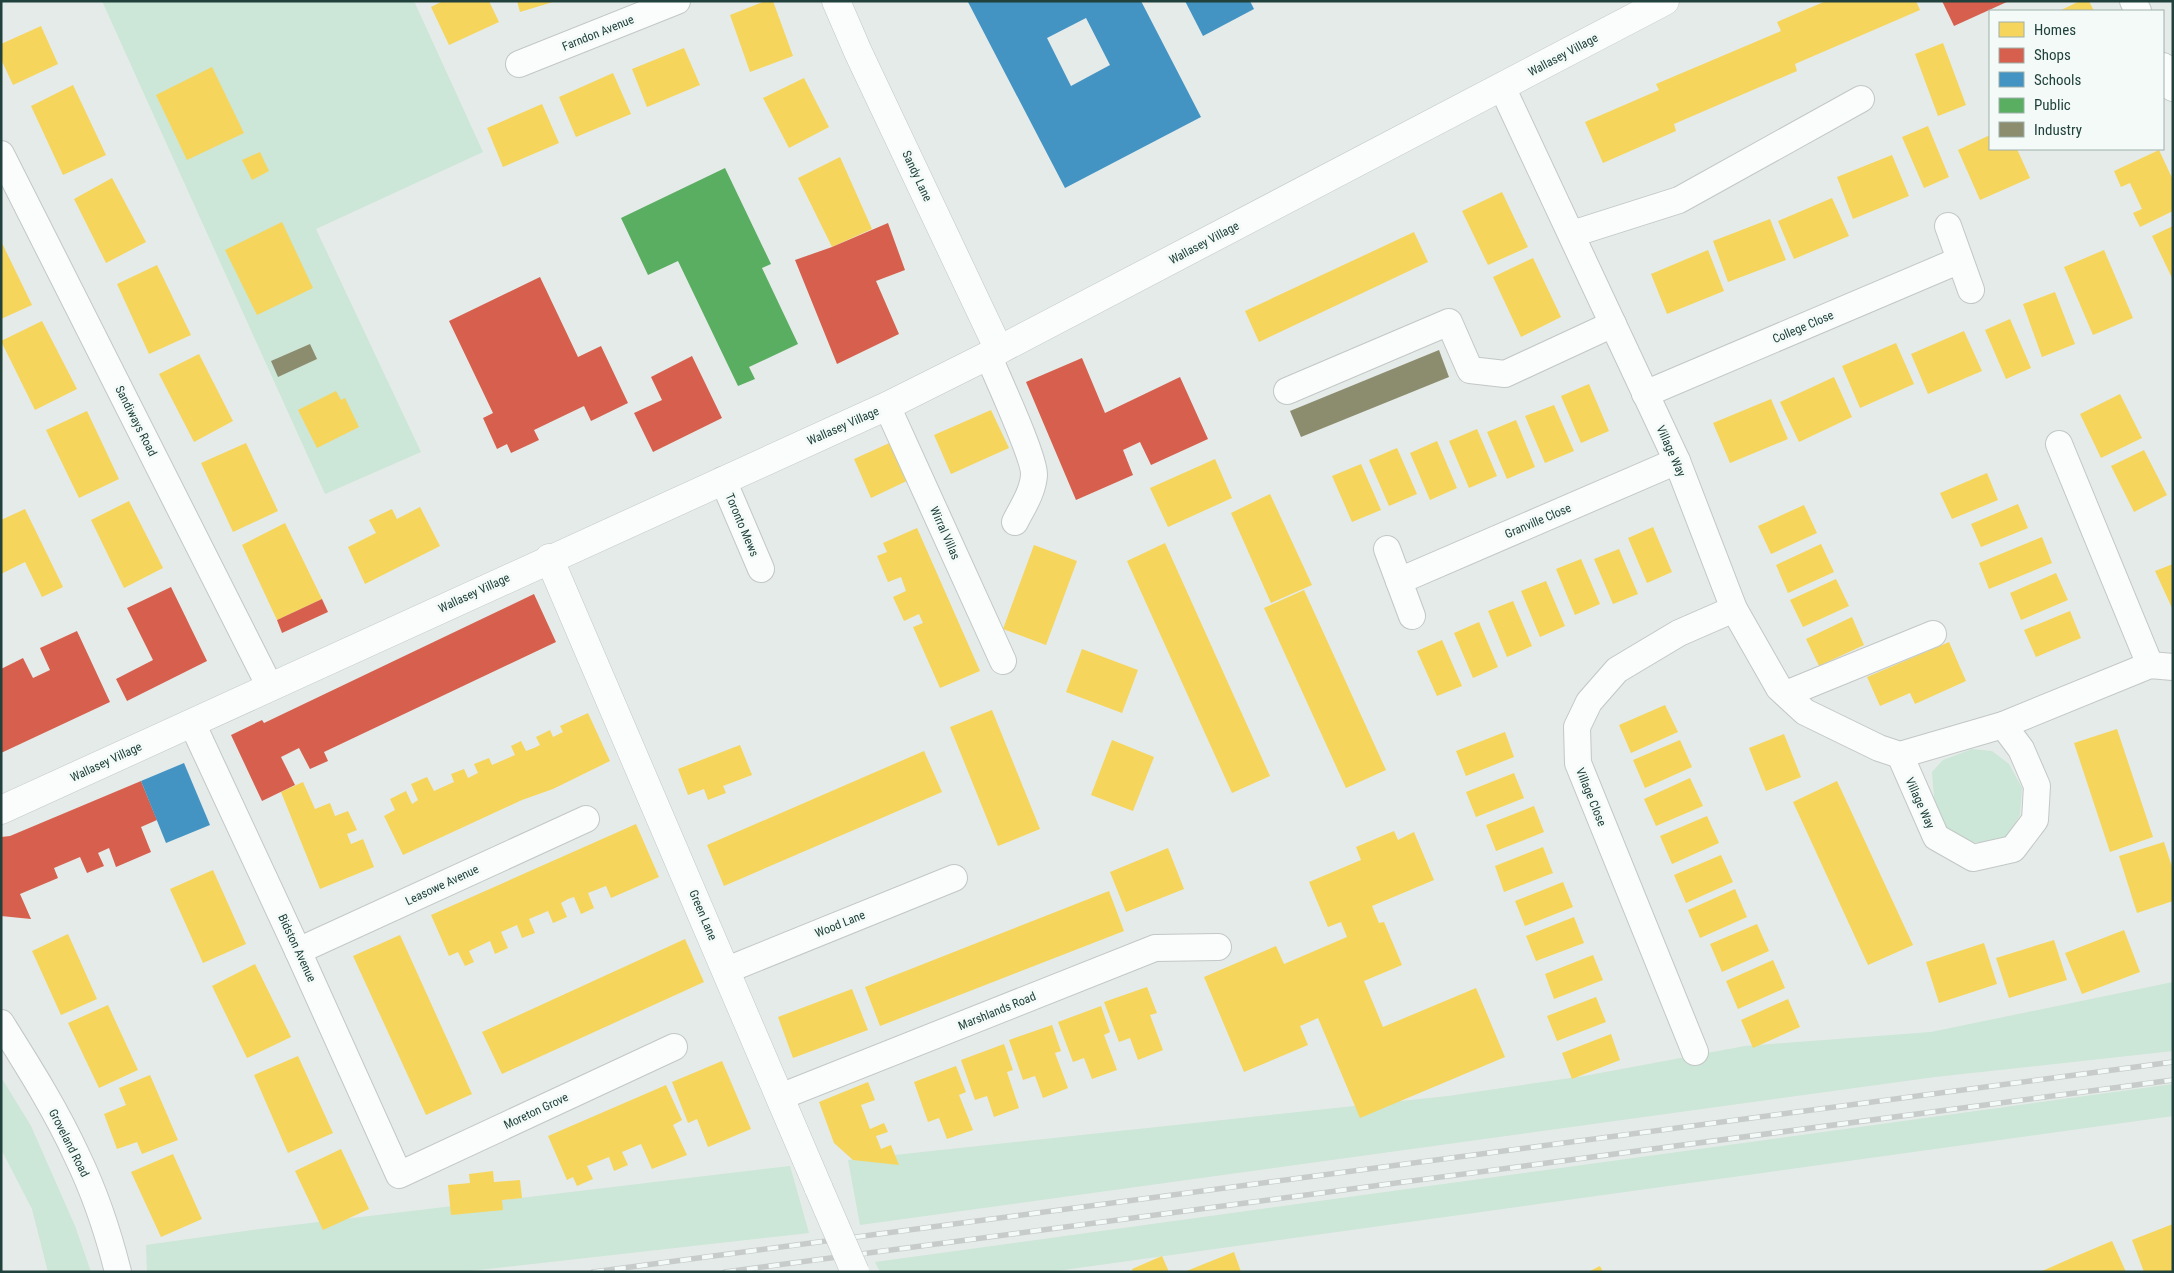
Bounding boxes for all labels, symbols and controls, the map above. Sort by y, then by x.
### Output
legend [1989,10,2164,150]
street label: Farndon Avenue [560,12,636,54]
text: Homes [2034,21,2076,39]
street label: Wallasey Village [1526,31,1601,79]
text: Shops [2034,46,2071,64]
text: Schools [2034,71,2081,89]
text: Public [2034,96,2071,114]
text: Industry [2034,121,2082,139]
street label: Sandy Lane [899,148,935,204]
street label: Wallasey Village [1167,219,1242,267]
street label: College Close [1770,308,1836,346]
street label: Sandiways Road [112,383,160,459]
street label: Wallasey Village [805,404,881,448]
street label: Village Way [1653,423,1689,479]
street label: Toronto Mews [722,491,762,559]
street label: Granville Close [1503,501,1574,541]
street label: Wirral Villas [927,504,963,562]
street label: Wallasey Village [436,570,512,616]
street label: Wallasey Village [68,739,144,785]
street label: Village Close [1573,766,1609,829]
street label: Village Way [1902,775,1938,831]
street label: Leasowe Avenue [403,862,481,908]
street label: Green Lane [686,888,720,943]
street label: Wood Lane [813,908,867,940]
street label: Bidston Avenue [275,912,319,985]
street label: Marshlands Road [956,989,1038,1033]
street label: Moreton Grove [502,1090,571,1132]
street label: Groveland Road [46,1107,92,1179]

